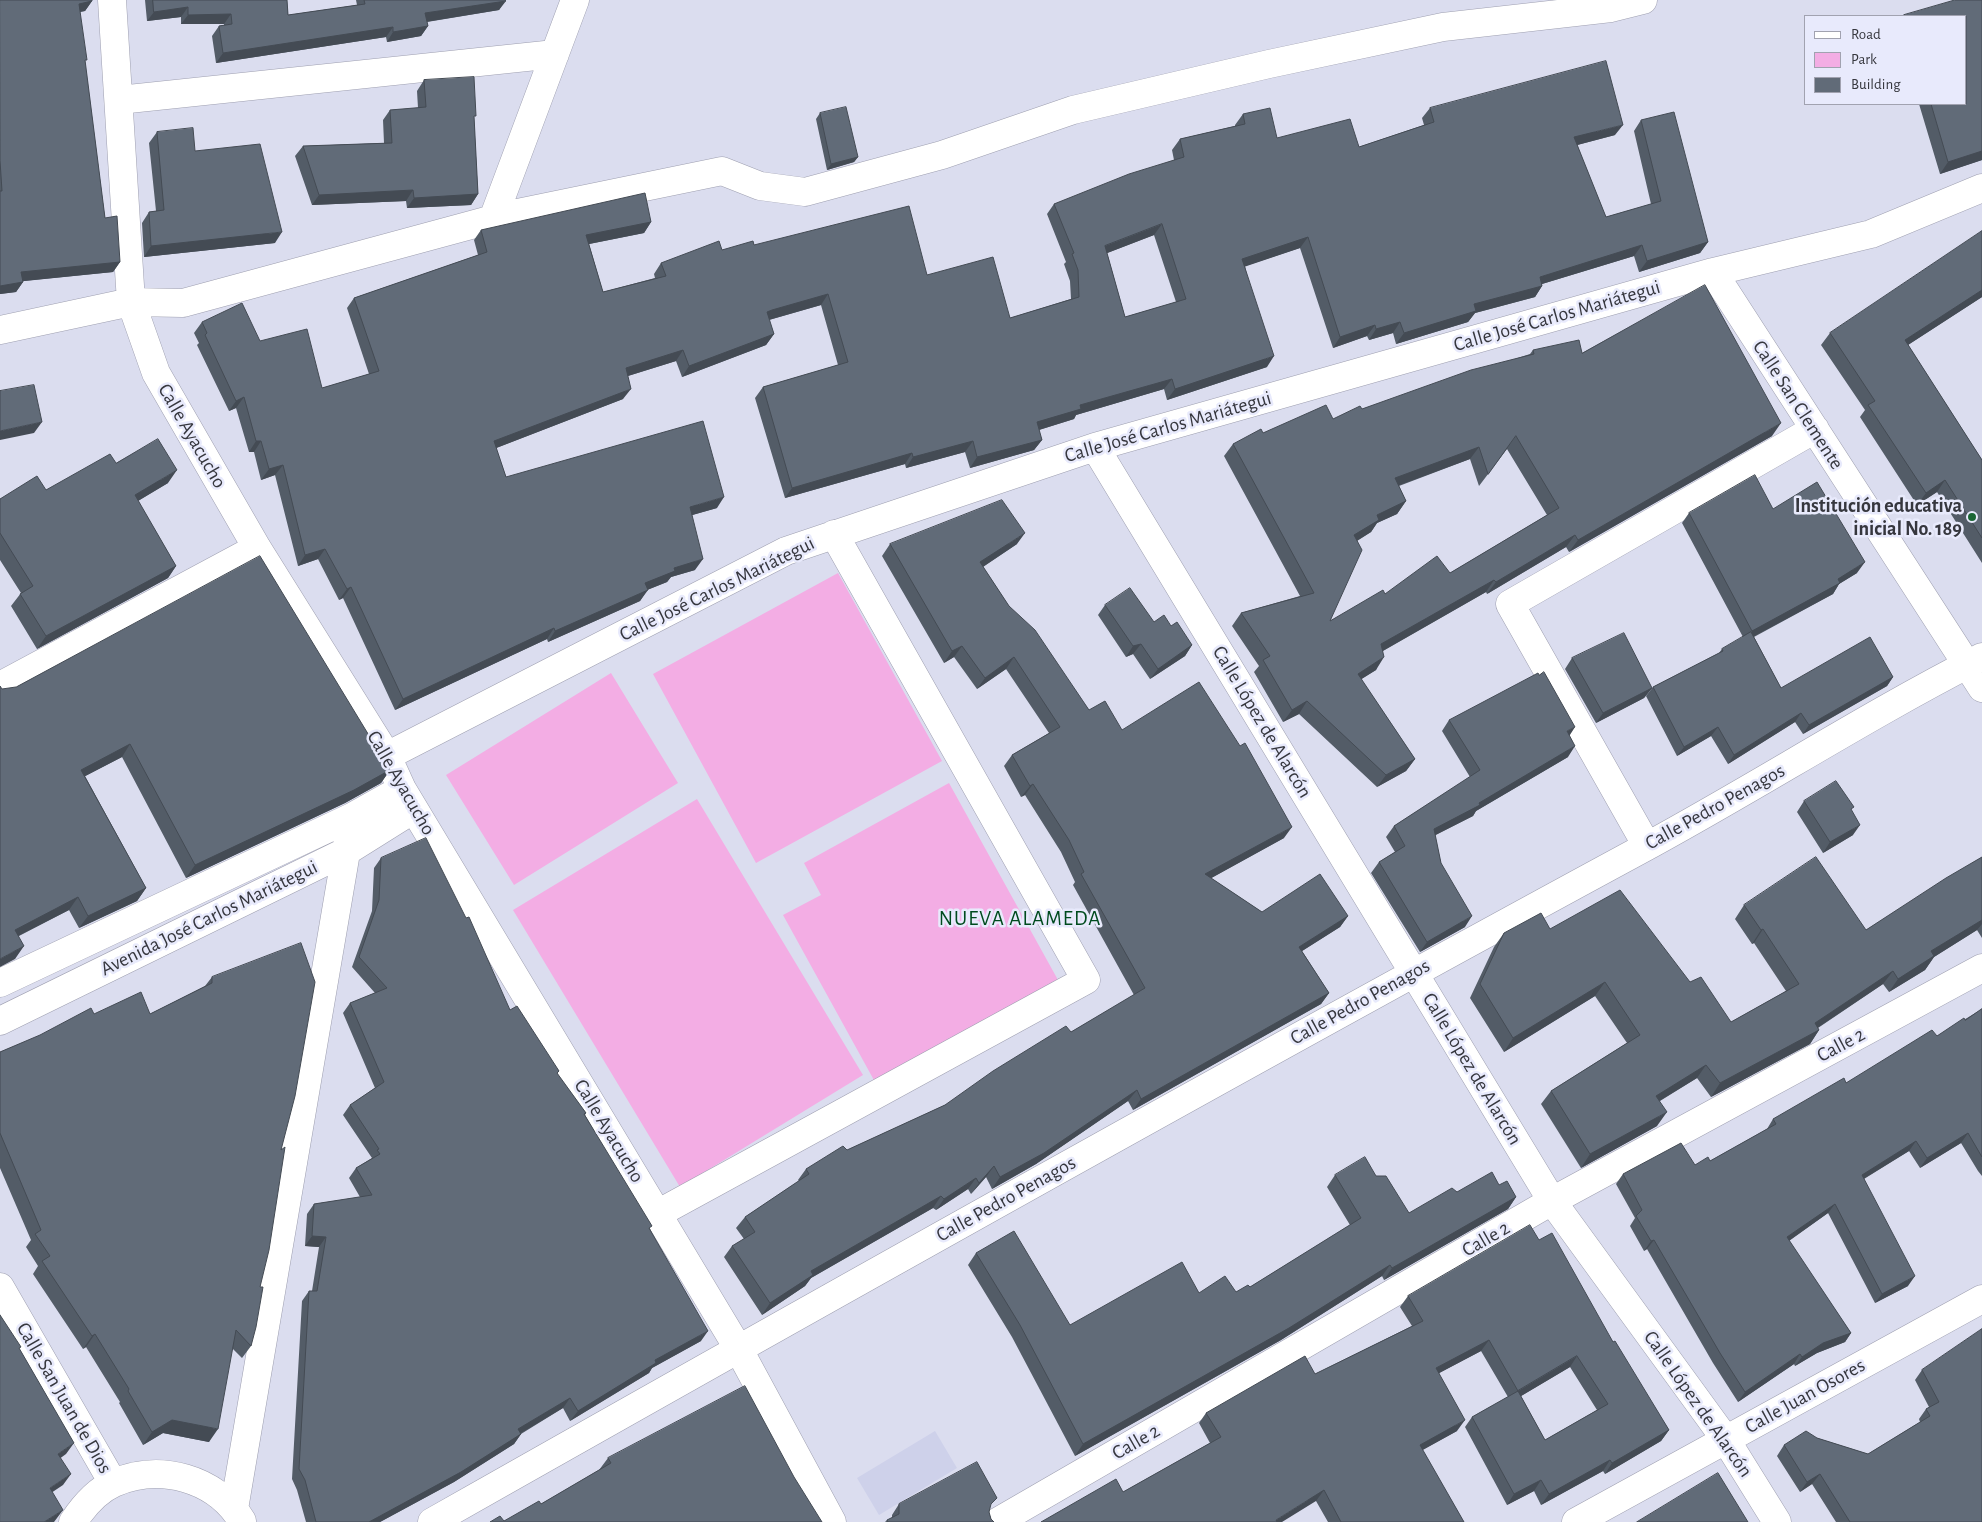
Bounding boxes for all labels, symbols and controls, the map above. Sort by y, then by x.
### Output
legend [1804,15,1967,105]
text: Road [1851,27,1881,42]
text: Park [1851,52,1877,67]
text: Building [1851,77,1901,92]
street label: Calle José Carlos Mariátegui [1451,275,1663,357]
street label: Calle San Clemente [1747,336,1849,474]
street label: Calle Ayacucho [152,380,232,492]
street label: Calle José Carlos Mariátegui [1062,386,1274,468]
place label: Institución educativa inicial No. 189 [1795,494,1962,541]
marker: Institución educativa inicial No. 189 [1966,511,1978,523]
street label: Calle José Carlos Mariátegui [616,531,818,647]
street label: Calle López de Alarcón [1207,642,1317,802]
street label: Calle Ayacucho [361,727,441,839]
street label: Calle Pedro Penagos [1641,759,1789,855]
street label: Avenida José Carlos Mariátegui [97,855,321,981]
district label: NUEVA ALAMEDA [937,906,1103,932]
street label: Calle Pedro Penagos [1286,954,1434,1050]
street label: Calle López de Alarcón [1417,989,1527,1149]
street label: Calle 2 [1813,1022,1869,1068]
street label: Calle Ayacucho [569,1075,649,1187]
street label: Calle Pedro Penagos [932,1151,1080,1247]
street label: Calle 2 [1458,1216,1514,1262]
street label: Calle San Juan de Dios [11,1318,117,1478]
street label: Calle López de Alarcón [1638,1326,1758,1482]
street label: Calle Juan Osores [1741,1353,1869,1439]
street label: Calle 2 [1108,1419,1164,1465]

